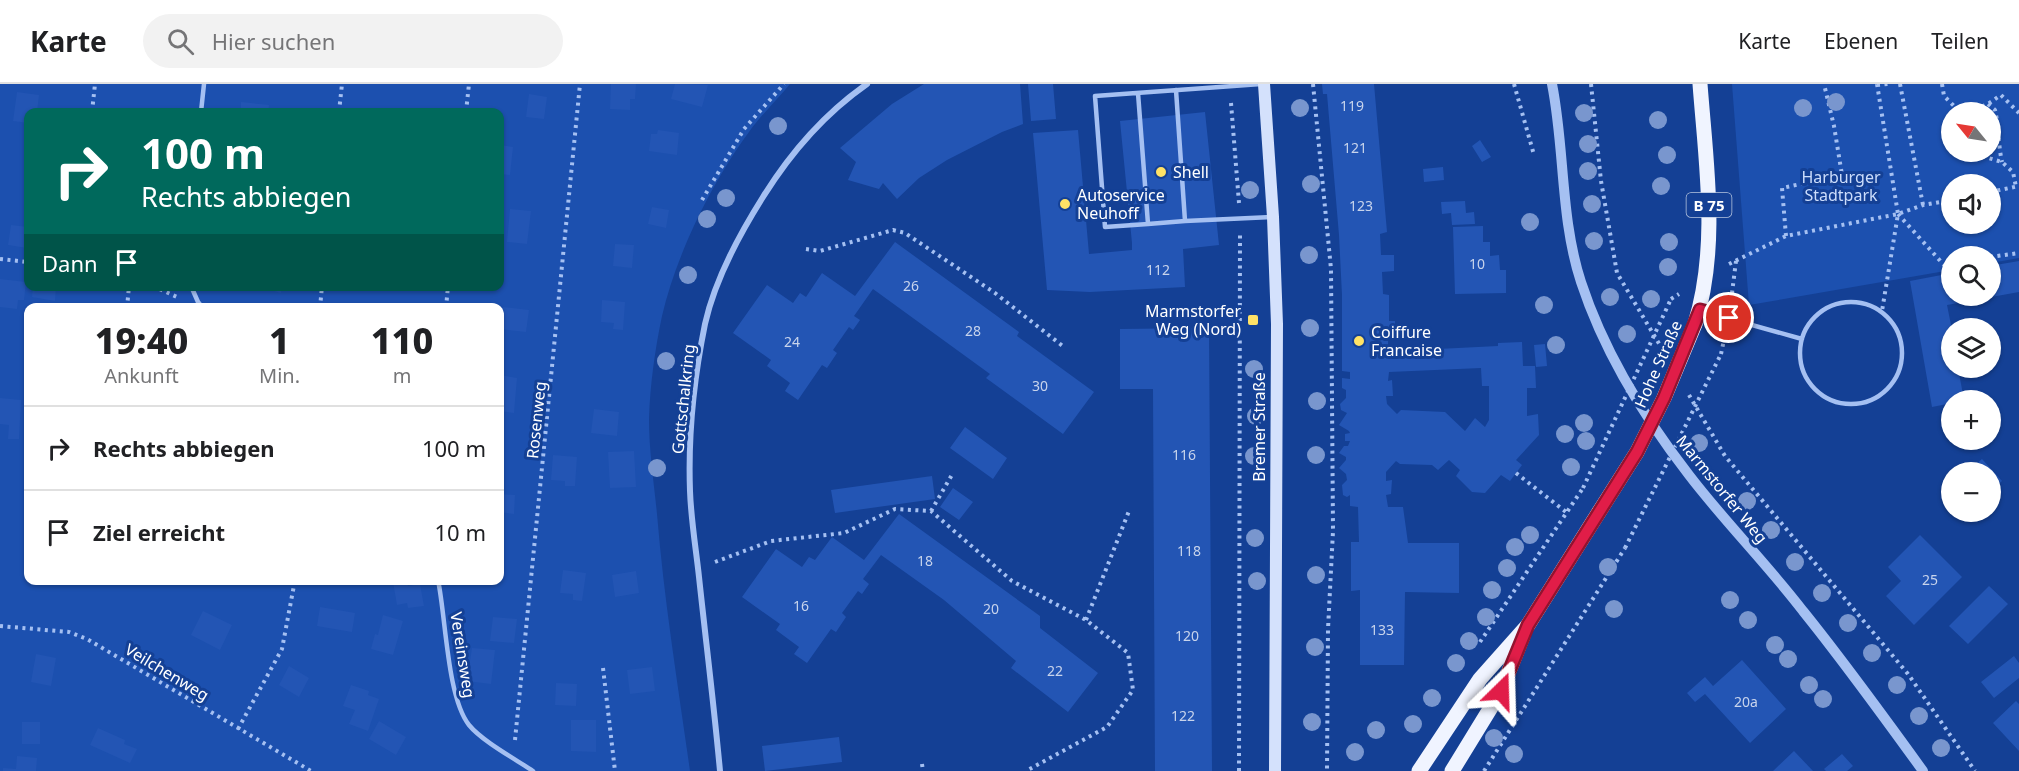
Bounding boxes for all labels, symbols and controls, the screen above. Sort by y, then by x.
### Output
search box [143,14,563,68]
text: Karte [30,22,107,60]
icon: search [164,25,197,58]
text: Hier suchen [212,26,335,56]
text: Karte [1738,27,1791,55]
text: Ebenen [1824,27,1898,55]
text: Teilen [1931,27,1989,55]
house number: 119 [1340,96,1364,115]
north arrow [1941,102,2001,162]
map controls [1941,102,2001,522]
text: 100 m [141,124,265,181]
icon: right [42,132,120,210]
house number: 121 [1343,138,1367,157]
place label: Shell [1173,161,1209,183]
marker: Shell [1154,165,1168,179]
park label: Harburger Stadtpark [1801,166,1881,206]
button: sound [1941,174,2001,234]
text: Rechts abbiegen [141,178,351,215]
place label: Autoservice Neuhoff [1077,184,1165,224]
road number: B 75 [1686,193,1732,217]
house number: 123 [1349,196,1373,215]
marker: Autoservice Neuhoff [1058,197,1072,211]
icon: arrive [110,246,143,279]
button: search [1941,246,2001,306]
text: Dann [42,248,98,278]
house number: 10 [1469,254,1485,273]
house number: 112 [1146,260,1170,279]
house number: 26 [903,276,919,295]
pin [1703,292,1754,343]
place label: Marmstorfer Weg (Nord) [1145,300,1241,340]
icon: arrive [1712,301,1745,334]
marker: Marmstorfer Weg (Nord) [1246,313,1260,327]
text: 19:40 [95,316,188,365]
text: 1 [269,316,290,365]
text: 110 [371,316,433,365]
street label: Hohe Straße [1629,317,1687,411]
button: layers [1941,318,2001,378]
house number: 28 [965,321,981,340]
place label: Coiffure Francaise [1371,321,1442,361]
house number: 24 [784,332,800,351]
marker: Coiffure Francaise [1352,334,1366,348]
street label: Gottschalkring [666,343,700,455]
text: Ankunft [104,362,179,389]
text: Min. [259,362,300,389]
text: m [393,362,411,389]
street label: Bremer Straße [1248,372,1270,482]
house number: 30 [1032,376,1048,395]
street label: Rosenweg [521,380,551,460]
button: + [1941,390,2001,450]
street label: Marmstorfer Weg [1671,430,1773,548]
icon: right [42,432,75,465]
text: Rechts abbiegen [93,433,275,463]
text: 100 m [422,433,486,463]
house number: 116 [1172,445,1196,464]
button: − [1941,462,2001,522]
icon: arrive [42,516,75,549]
text: Ziel erreicht [93,517,225,547]
text: 10 m [435,517,486,547]
house number: 118 [1177,541,1201,560]
house number: 18 [917,551,933,570]
house number: 25 [1922,570,1938,589]
house number: 16 [793,596,809,615]
house number: 20 [983,599,999,618]
street label: Vereinsweg [445,610,481,700]
house number: 133 [1370,620,1394,639]
house number: 120 [1175,626,1199,645]
street label: Veilchenweg [121,638,213,706]
position arrow [1469,659,1533,723]
house number: 22 [1047,661,1063,680]
house number: 20a [1734,692,1758,711]
house number: 122 [1171,706,1195,725]

